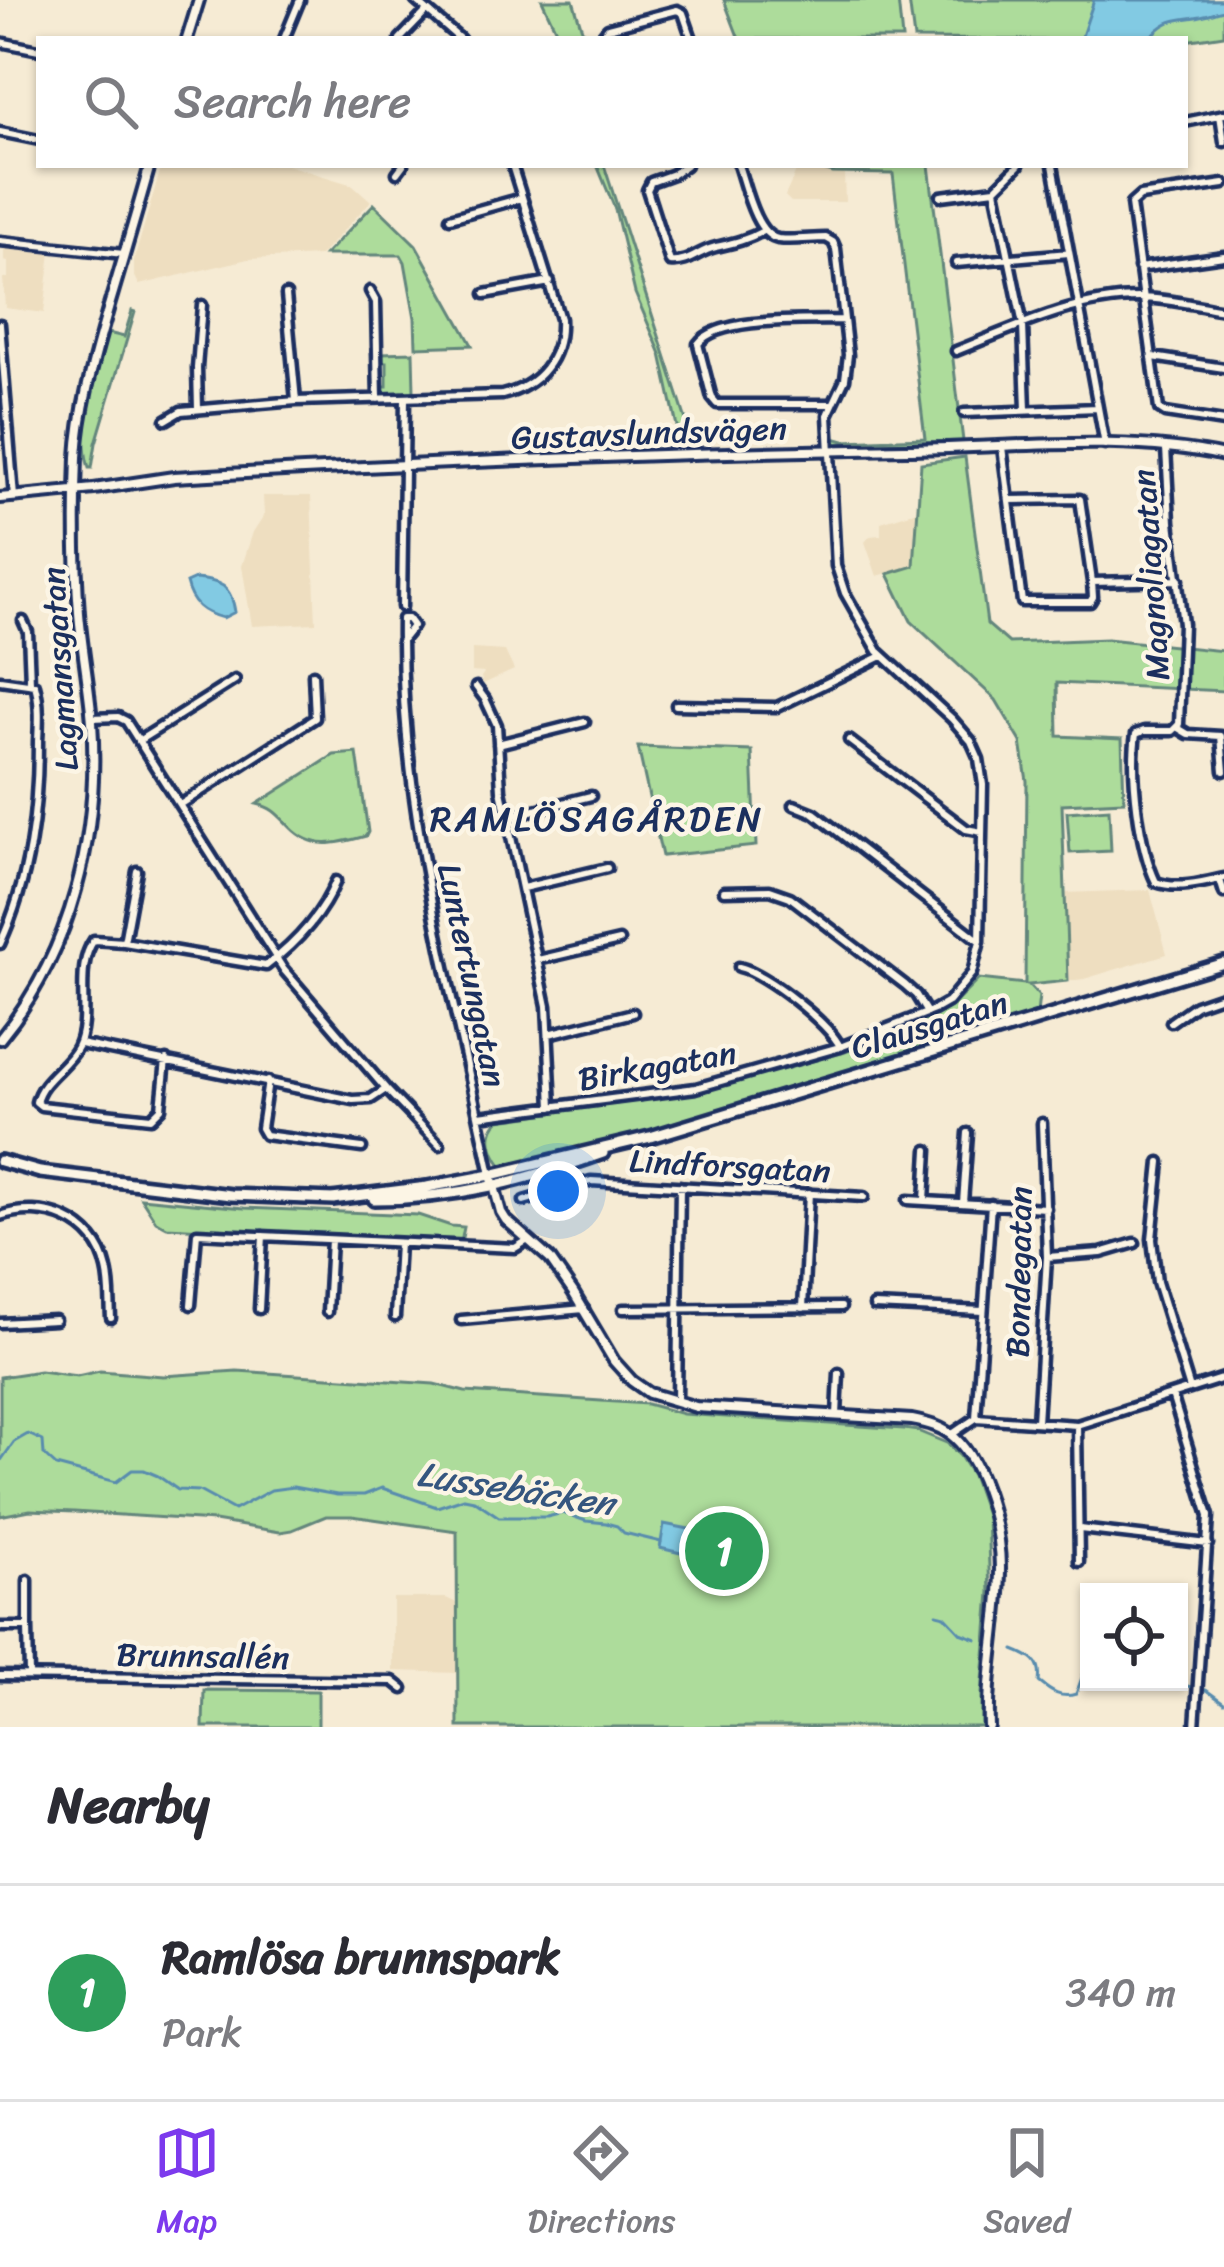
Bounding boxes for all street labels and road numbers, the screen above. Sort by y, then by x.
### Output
street label: Gustavslundsvägen [510,399,788,467]
street label: Magnoliagatan [1115,467,1187,683]
street label: Lagmansgatan [24,565,96,773]
street label: Luntertungatan [420,858,524,1093]
street label: Clausgatan [844,974,1015,1076]
street label: Birkagatan [574,1024,741,1108]
street label: Lindforsgatan [628,1132,832,1200]
street label: Bondegatan [989,1185,1049,1358]
street label: Brunnsallén [116,1625,290,1687]

